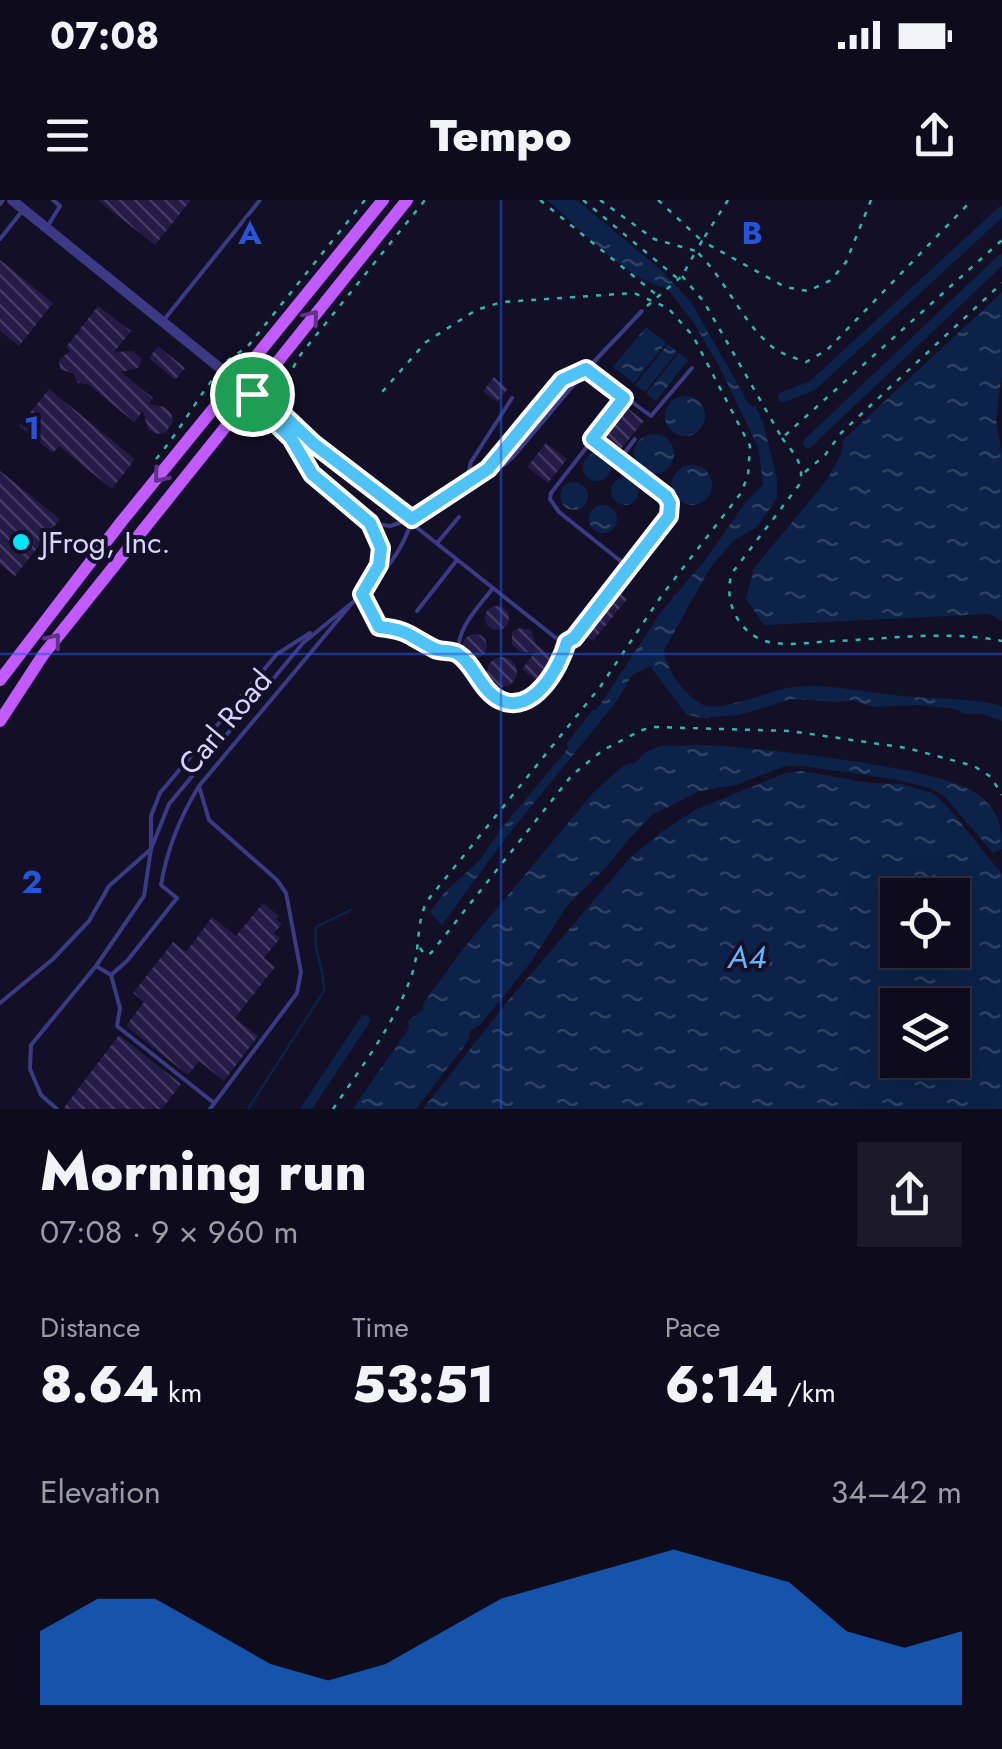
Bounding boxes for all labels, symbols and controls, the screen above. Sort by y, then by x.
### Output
text: 07:08 [50,8,159,63]
text: Tempo [430,103,572,168]
icon: menu [40,108,95,163]
icon: share [907,108,962,163]
text: A [237,210,262,256]
text: B [741,210,763,256]
one-way arrow [300,311,318,329]
pin [210,352,295,437]
icon: arrive [225,367,280,422]
text: 1 [24,405,40,451]
one-way arrow [154,465,172,483]
place label: JFrog, Inc. [37,521,171,564]
marker: JFrog, Inc. [10,531,32,553]
one-way arrow [43,633,60,651]
street label: Carl Road [168,660,282,784]
text: 2 [22,859,43,905]
map controls [880,878,970,1078]
button: locate [880,878,970,968]
water label: A4 [727,934,766,980]
button: layers [880,988,970,1078]
text: Morning run [40,1131,367,1211]
button: share [857,1142,962,1247]
text: 07:08 · 9 × 960 m [40,1209,298,1255]
text: Distance [40,1307,140,1348]
text: Time [352,1307,409,1348]
text: Pace [665,1307,720,1348]
text: 8.64 [40,1348,160,1421]
text: 53:51 [352,1348,494,1421]
text: 6:14 [665,1348,779,1421]
text: km [160,1372,202,1413]
text: /km [779,1372,836,1413]
text: Elevation [40,1469,161,1515]
text: 34–42 m [831,1469,962,1515]

